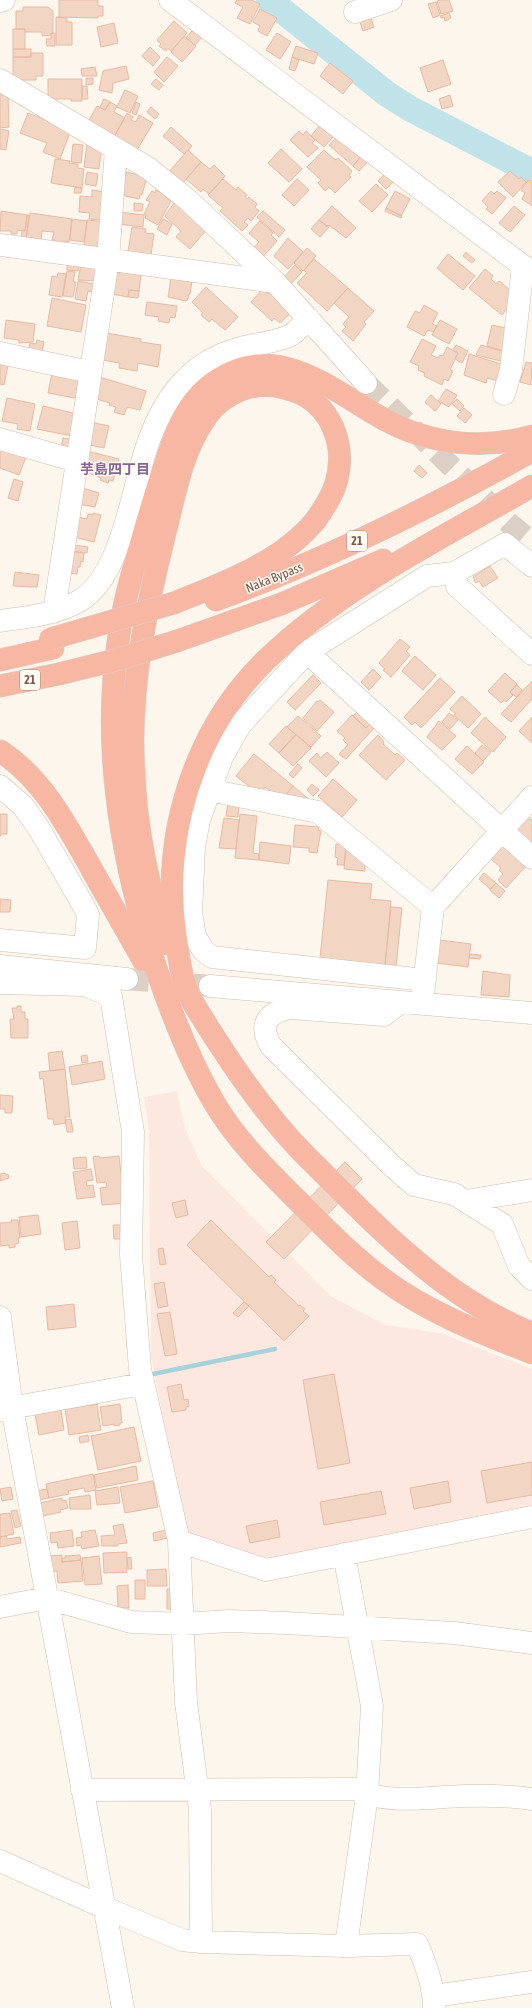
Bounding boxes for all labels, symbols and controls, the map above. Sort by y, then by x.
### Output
district label: 芋島四丁目 [80,461,150,477]
road number: 21 [347,531,367,551]
street label: Naka Bypass [243,559,305,596]
road number: 21 [20,670,40,690]

